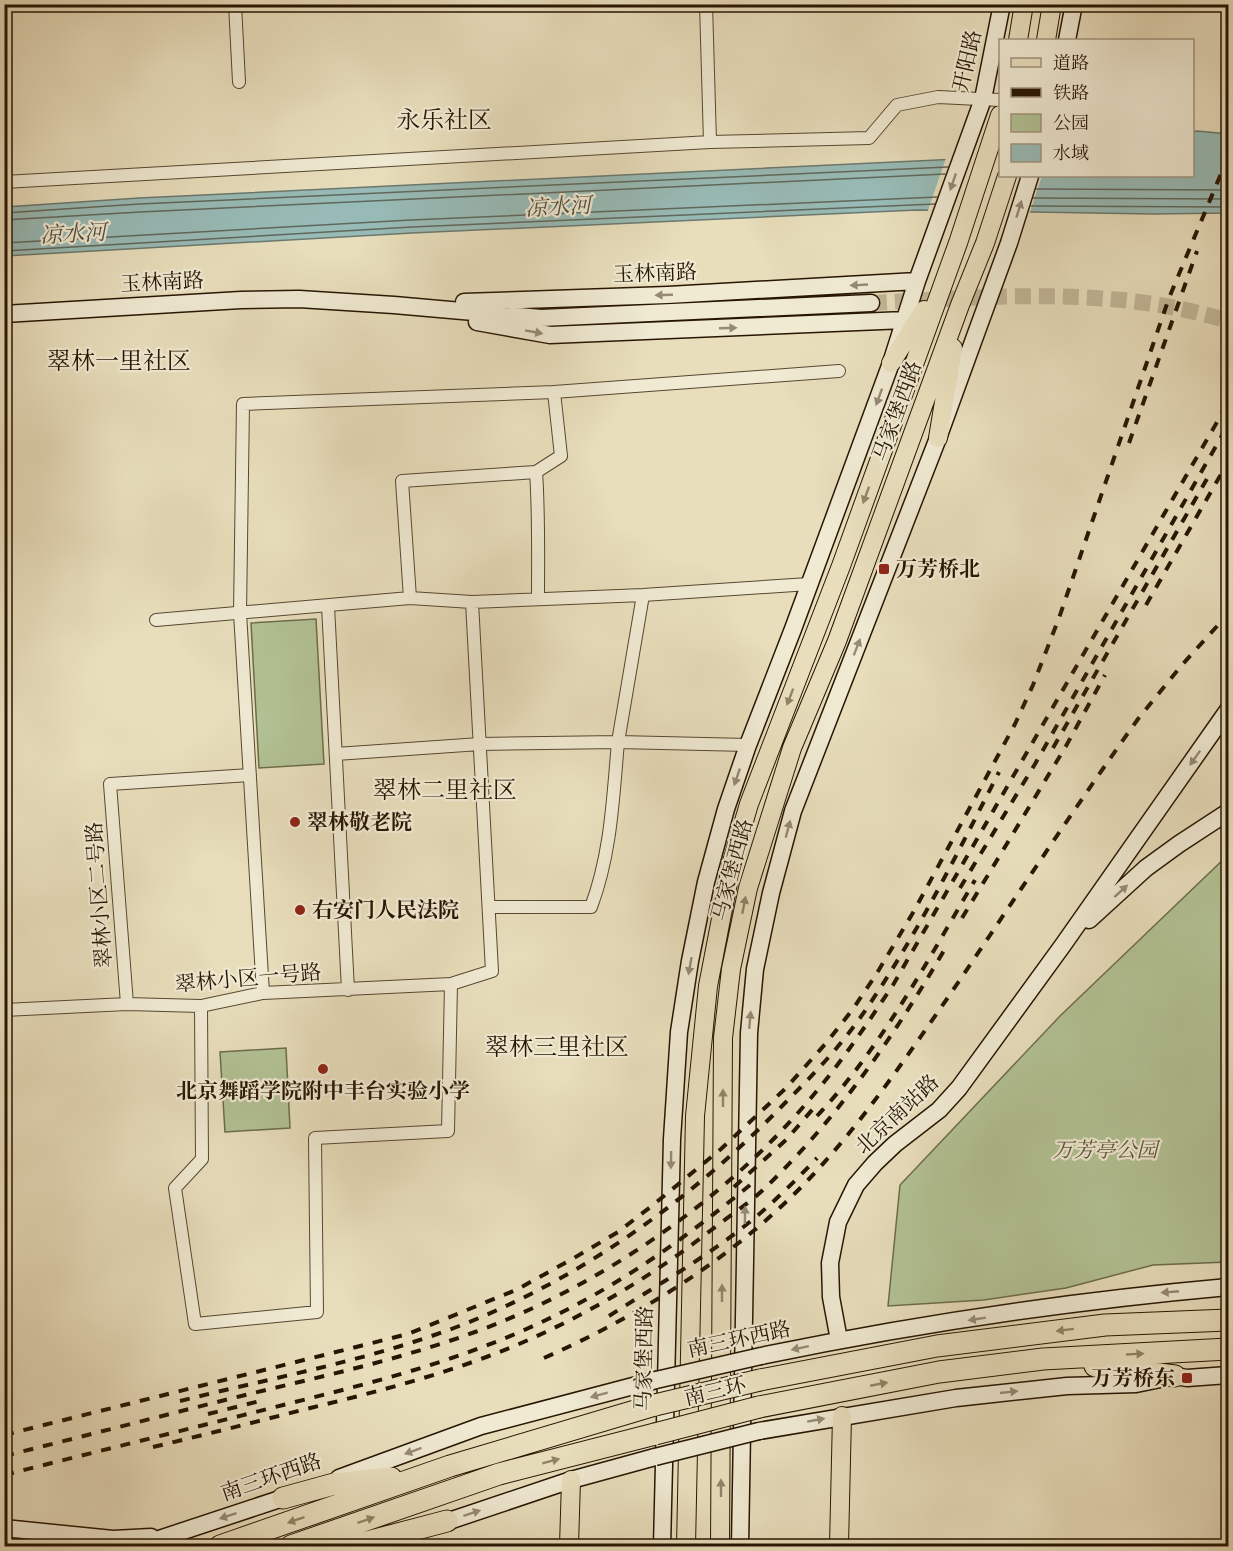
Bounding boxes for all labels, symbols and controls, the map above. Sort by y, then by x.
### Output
street label: 开阳路 [948,28,988,95]
legend [999,39,1194,177]
text: 道路 [1053,52,1089,75]
text: 铁路 [1053,82,1089,105]
district label: 永乐社区 [396,106,492,136]
text: 公园 [1053,112,1089,135]
text: 水域 [1053,142,1089,165]
one-way arrow [947,173,957,191]
water label: 凉水河 [524,192,596,223]
one-way arrow [1015,200,1024,218]
water label: 凉水河 [39,219,111,250]
street label: 玉林南路 [613,260,697,288]
street label: 玉林南路 [119,268,205,298]
one-way arrow [850,280,869,289]
one-way arrow [655,291,674,300]
one-way arrow [719,323,738,332]
one-way arrow [524,328,543,337]
district label: 翠林一里社区 [47,347,191,377]
street label: 马家堡西路 [868,358,928,465]
one-way arrow [873,389,883,407]
one-way arrow [861,486,871,504]
place label: 万芳桥北 [896,557,980,583]
marker: 万芳桥北 [877,562,891,576]
one-way arrow [853,638,863,656]
one-way arrow [784,688,794,706]
one-way arrow [1189,749,1201,765]
one-way arrow [731,768,741,786]
district label: 翠林二里社区 [373,776,517,806]
place label: 翠林敬老院 [307,810,412,836]
marker: 翠林敬老院 [288,815,302,829]
street label: 马家堡西路 [707,816,759,924]
one-way arrow [784,820,793,838]
street label: 翠林小区二号路 [82,821,118,969]
one-way arrow [1113,884,1128,898]
one-way arrow [740,895,749,914]
place label: 右安门人民法院 [312,898,459,924]
marker: 右安门人民法院 [293,903,307,917]
one-way arrow [685,956,694,975]
street label: 翠林小区一号路 [174,960,322,998]
one-way arrow [745,1011,755,1030]
district label: 翠林三里社区 [485,1033,629,1063]
marker: 北京舞蹈学院附中丰台实验小学 [316,1062,330,1076]
street label: 北京南站路 [850,1069,945,1160]
place label: 北京舞蹈学院附中丰台实验小学 [176,1079,470,1105]
one-way arrow [718,1089,728,1108]
park label: 万芳亭公园 [1053,1138,1160,1164]
one-way arrow [666,1150,676,1169]
one-way arrow [740,1206,750,1225]
one-way arrow [717,1284,727,1303]
one-way arrow [1161,1287,1180,1297]
street label: 马家堡西路 [631,1306,659,1412]
one-way arrow [968,1314,987,1323]
street label: 南三环西路 [685,1316,793,1364]
one-way arrow [1056,1326,1075,1335]
one-way arrow [790,1344,809,1353]
one-way arrow [1125,1350,1144,1359]
place label: 万芳桥东 [1091,1366,1175,1392]
marker: 万芳桥东 [1180,1371,1194,1385]
street label: 南三环 [682,1372,749,1412]
one-way arrow [869,1379,888,1388]
one-way arrow [1000,1387,1019,1397]
one-way arrow [590,1391,608,1400]
one-way arrow [807,1416,826,1425]
one-way arrow [403,1447,421,1457]
street label: 南三环西路 [217,1449,325,1507]
one-way arrow [542,1455,560,1465]
one-way arrow [716,1479,726,1498]
one-way arrow [463,1508,481,1517]
one-way arrow [219,1512,237,1521]
one-way arrow [357,1514,375,1524]
one-way arrow [287,1516,305,1526]

